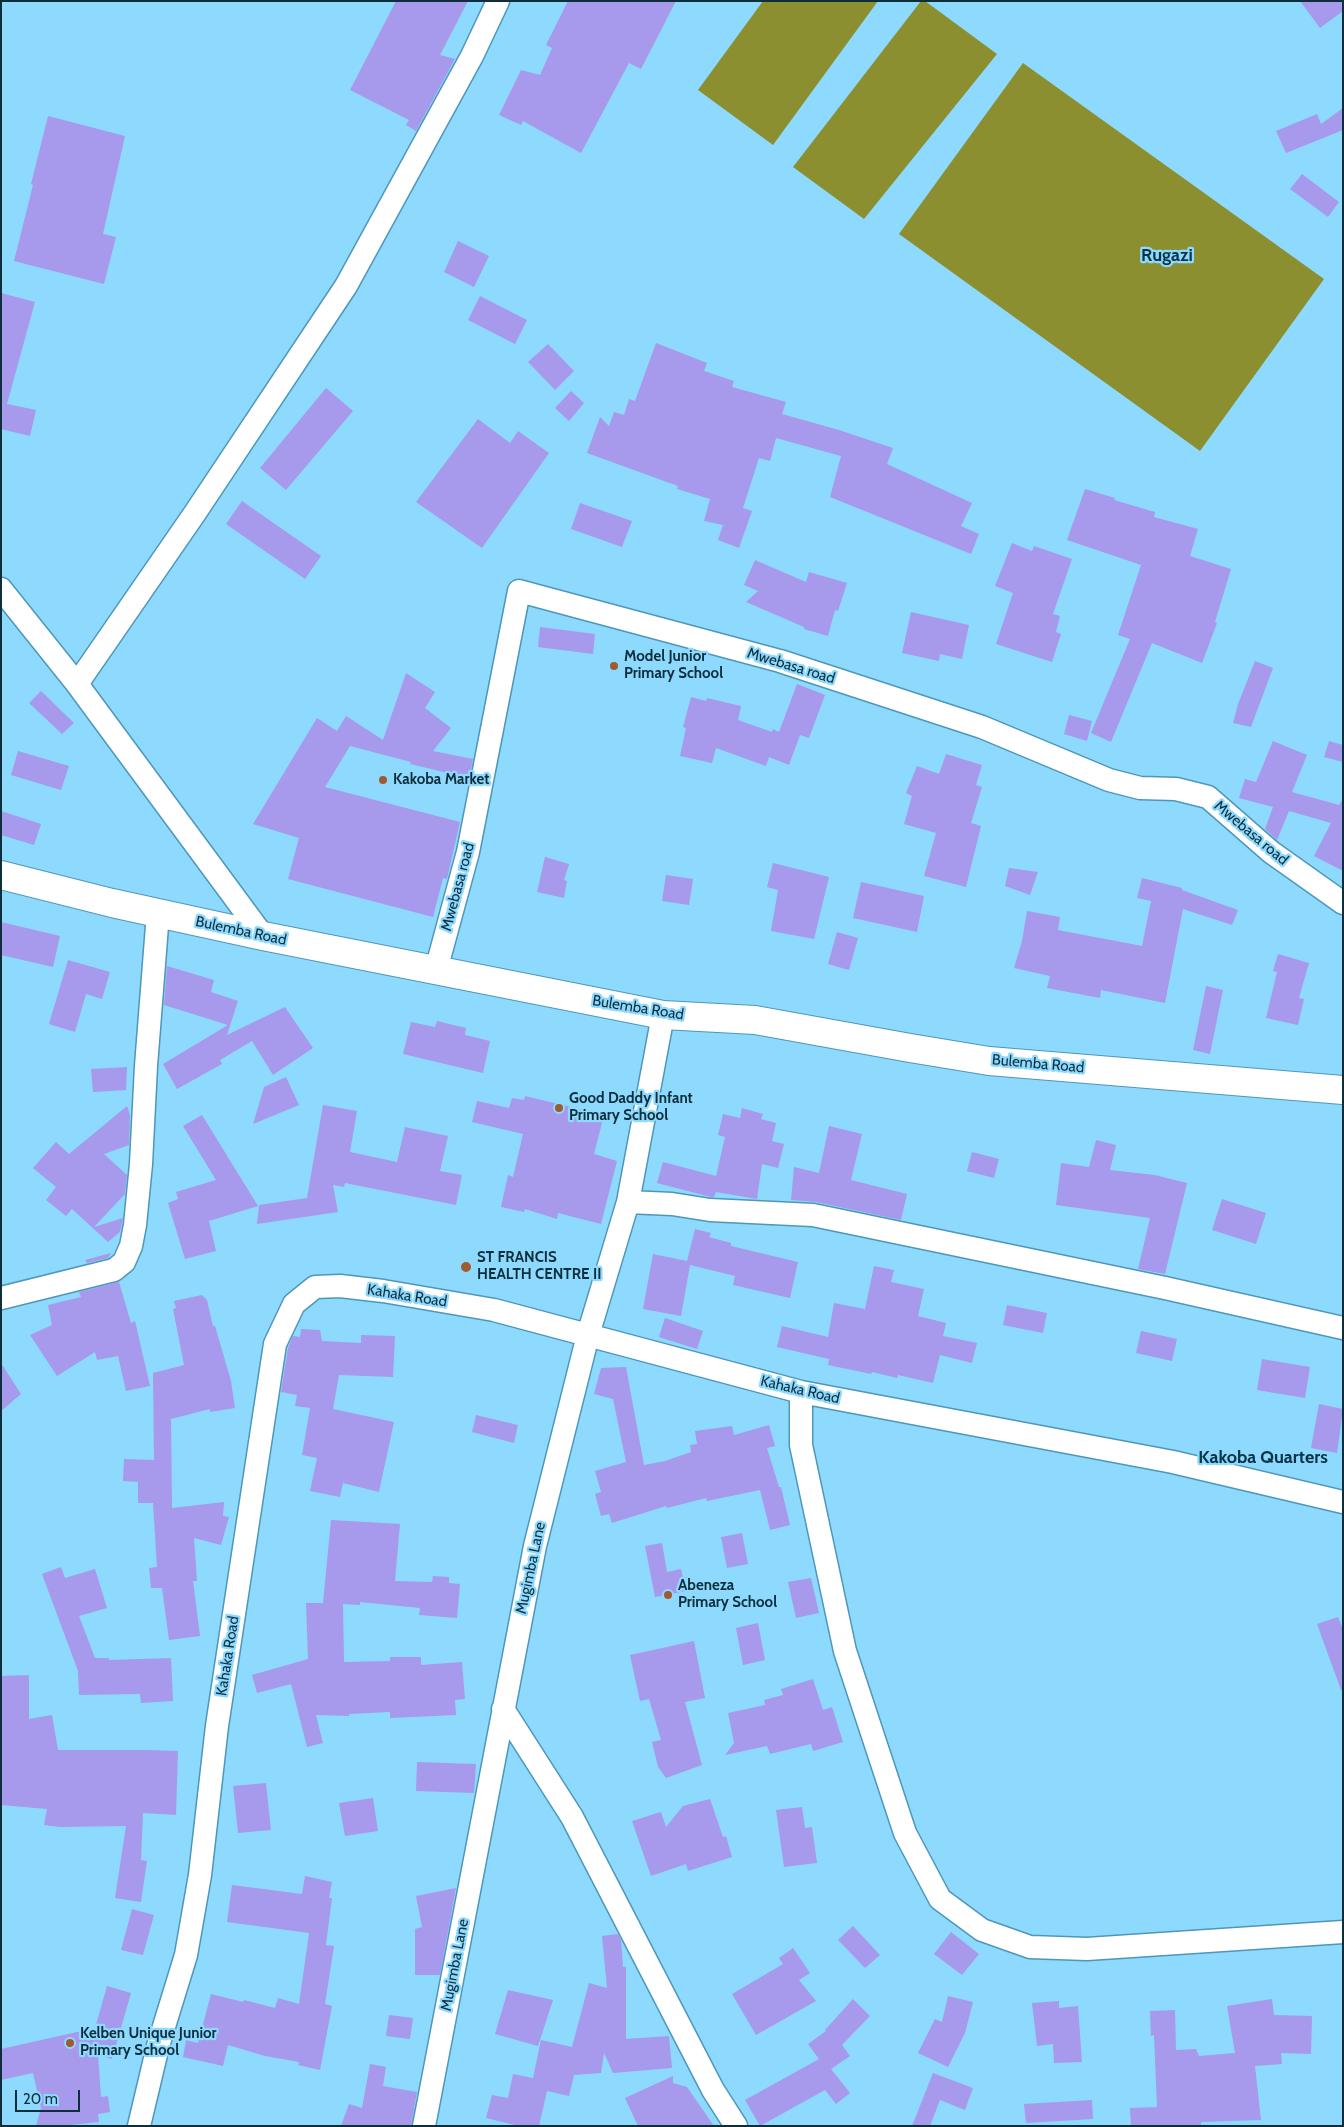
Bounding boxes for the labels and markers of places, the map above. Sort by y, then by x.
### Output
place label: Model Junior Primary School [624,648,723,683]
marker: Model Junior Primary School [608,660,620,672]
place label: Kakoba Market [393,771,489,789]
marker: Kakoba Market [377,774,389,786]
place label: Good Daddy Infant Primary School [569,1090,693,1125]
marker: Good Daddy Infant Primary School [553,1102,565,1114]
place label: ST FRANCIS HEALTH CENTRE II [477,1249,601,1284]
marker: ST FRANCIS HEALTH CENTRE II [459,1260,473,1274]
place label: Abeneza Primary School [678,1577,777,1612]
marker: Abeneza Primary School [662,1589,674,1601]
place label: Kelben Unique Junior Primary School [80,2025,217,2060]
marker: Kelben Unique Junior Primary School [64,2037,76,2049]

